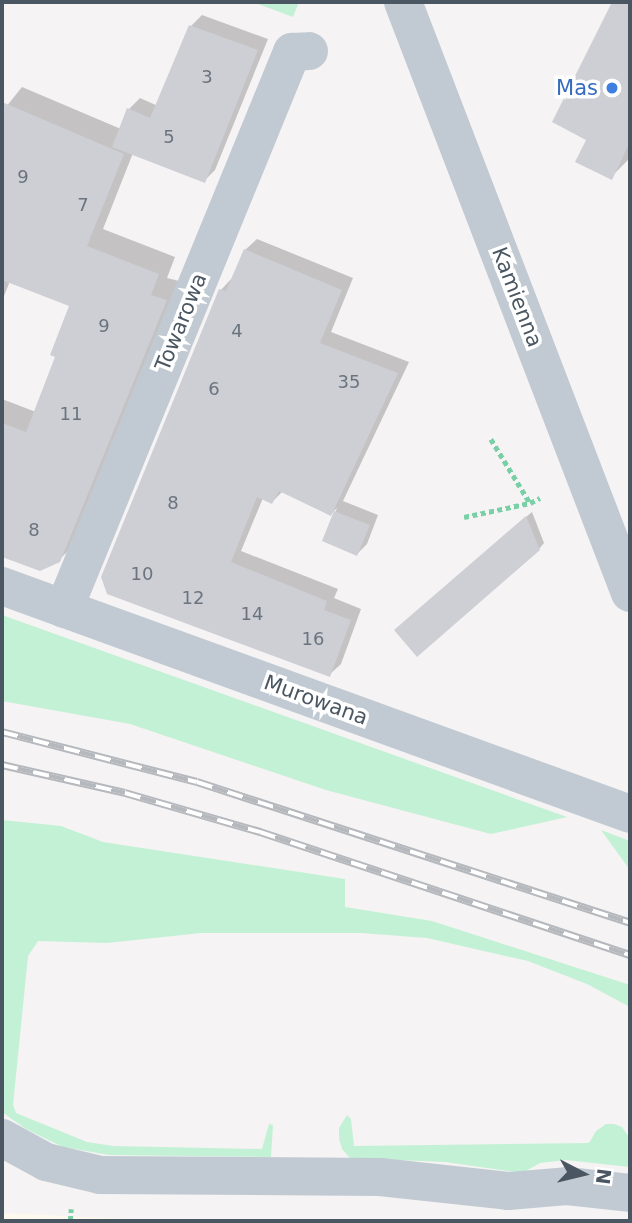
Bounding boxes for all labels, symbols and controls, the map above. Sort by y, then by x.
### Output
house number: 3 [201,66,213,88]
place label: Mas [556,75,598,101]
marker: Mas [604,80,620,96]
house number: 5 [163,126,175,148]
house number: 9 [17,166,29,188]
house number: 7 [77,194,89,216]
street label: Kamienna [486,243,548,351]
street label: Towarowa [150,269,212,375]
house number: 9 [98,315,110,337]
house number: 4 [231,320,243,342]
house number: 35 [338,371,360,393]
house number: 6 [208,378,220,400]
house number: 11 [60,403,82,425]
house number: 8 [167,492,179,514]
house number: 8 [28,519,40,541]
house number: 10 [131,563,153,585]
house number: 12 [182,587,204,609]
house number: 14 [241,603,263,625]
house number: 16 [302,628,324,650]
street label: Murowana [261,670,371,730]
north arrow [548,1139,618,1209]
text: N [592,1167,616,1186]

